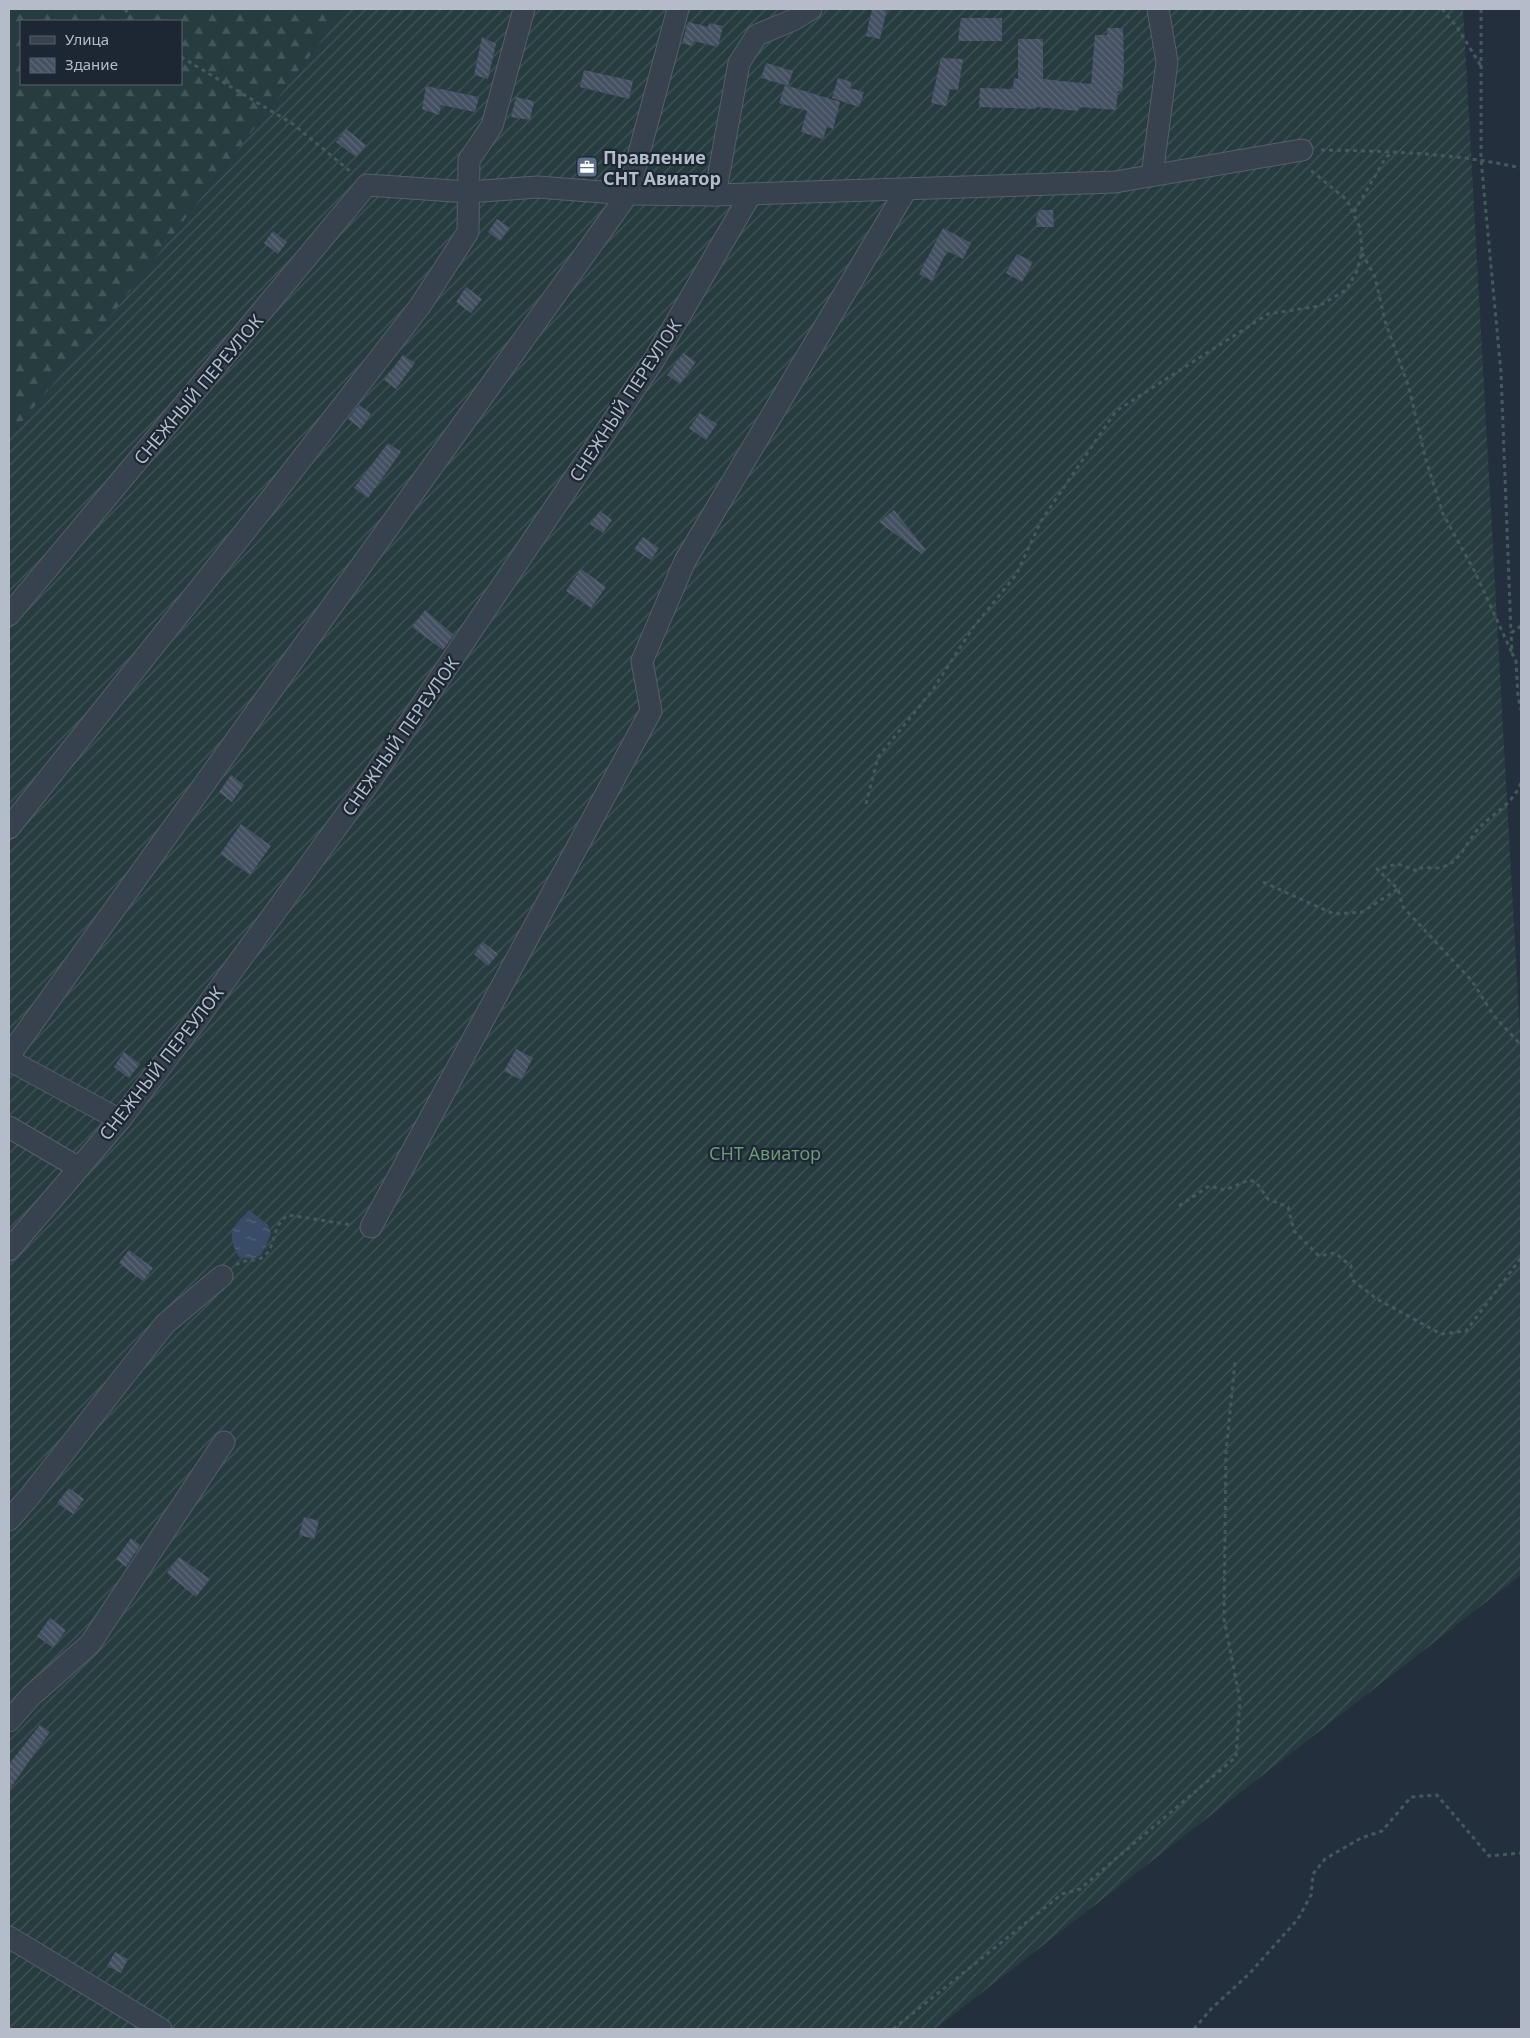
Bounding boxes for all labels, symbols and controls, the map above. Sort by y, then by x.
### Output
legend [20,20,182,85]
text: Улица [65,29,109,49]
text: Здание [65,54,118,74]
place label: Правление СНТ Авиатор [603,145,721,190]
office icon: Правление СНТ Авиатор [575,155,599,179]
street label: СНЕЖНЫЙ ПЕРЕУЛОК [128,308,268,469]
street label: СНЕЖНЫЙ ПЕРЕУЛОК [563,313,687,486]
street label: СНЕЖНЫЙ ПЕРЕУЛОК [336,651,465,820]
street label: СНЕЖНЫЙ ПЕРЕУЛОК [93,980,229,1145]
park label: СНТ Авиатор [709,1141,821,1165]

